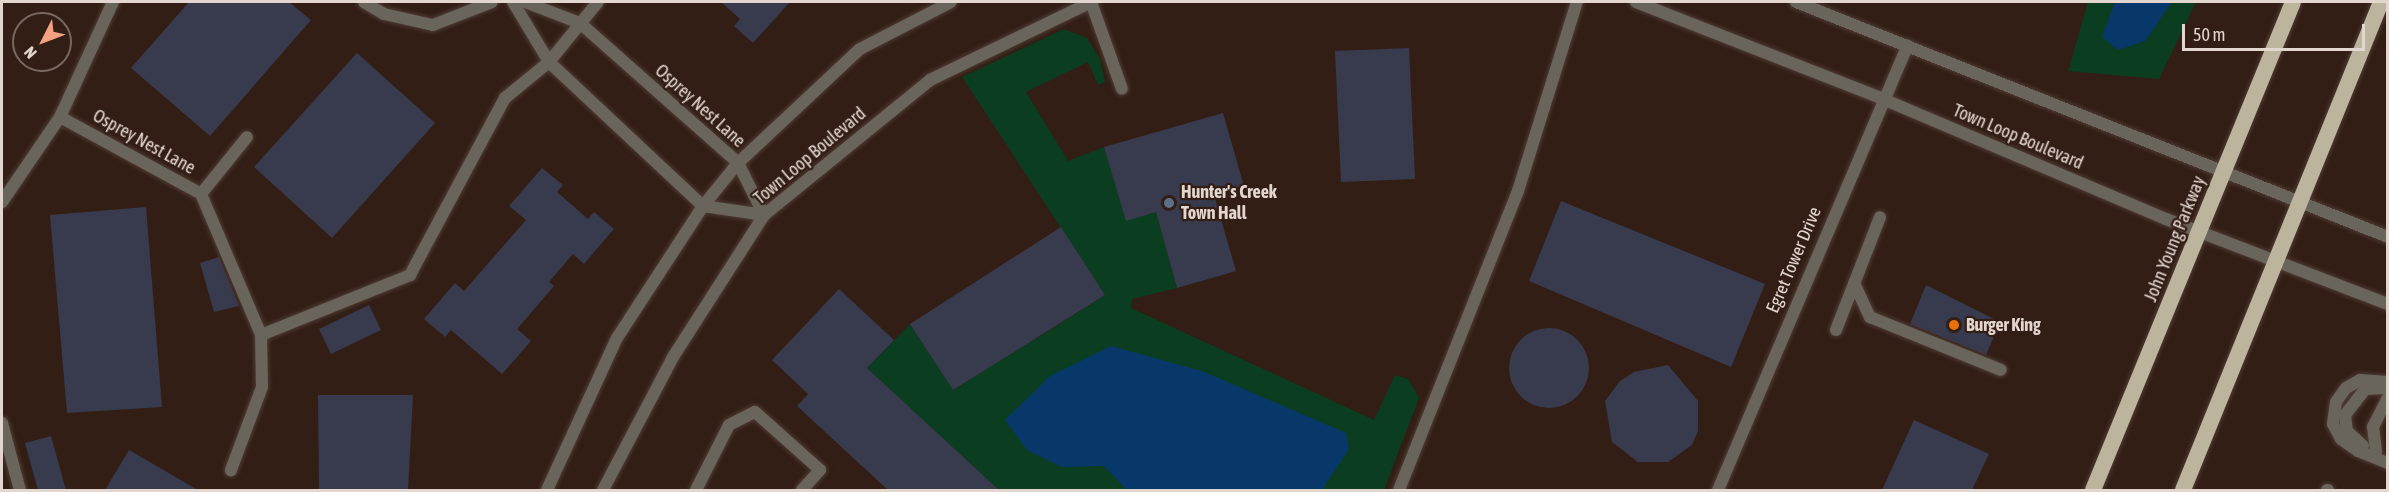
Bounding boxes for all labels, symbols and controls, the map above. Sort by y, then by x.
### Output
north arrow [12,12,72,72]
scale bar [2185,12,2368,50]
text: 50 m [2193,24,2225,45]
text: N [20,43,40,62]
street label: Osprey Nest Lane [651,60,749,152]
street label: Town Loop Boulevard [1950,100,2086,174]
street label: Town Loop Boulevard [750,103,870,209]
street label: Osprey Nest Lane [89,105,199,179]
street label: John Young Parkway [2140,173,2210,305]
place label: Hunter's Creek Town Hall [1181,182,1277,224]
marker: Hunter's Creek Town Hall [1162,196,1176,210]
street label: Egret Tower Drive [1762,204,1826,316]
place label: Burger King [1966,314,2041,336]
marker: Burger King [1947,318,1961,332]

